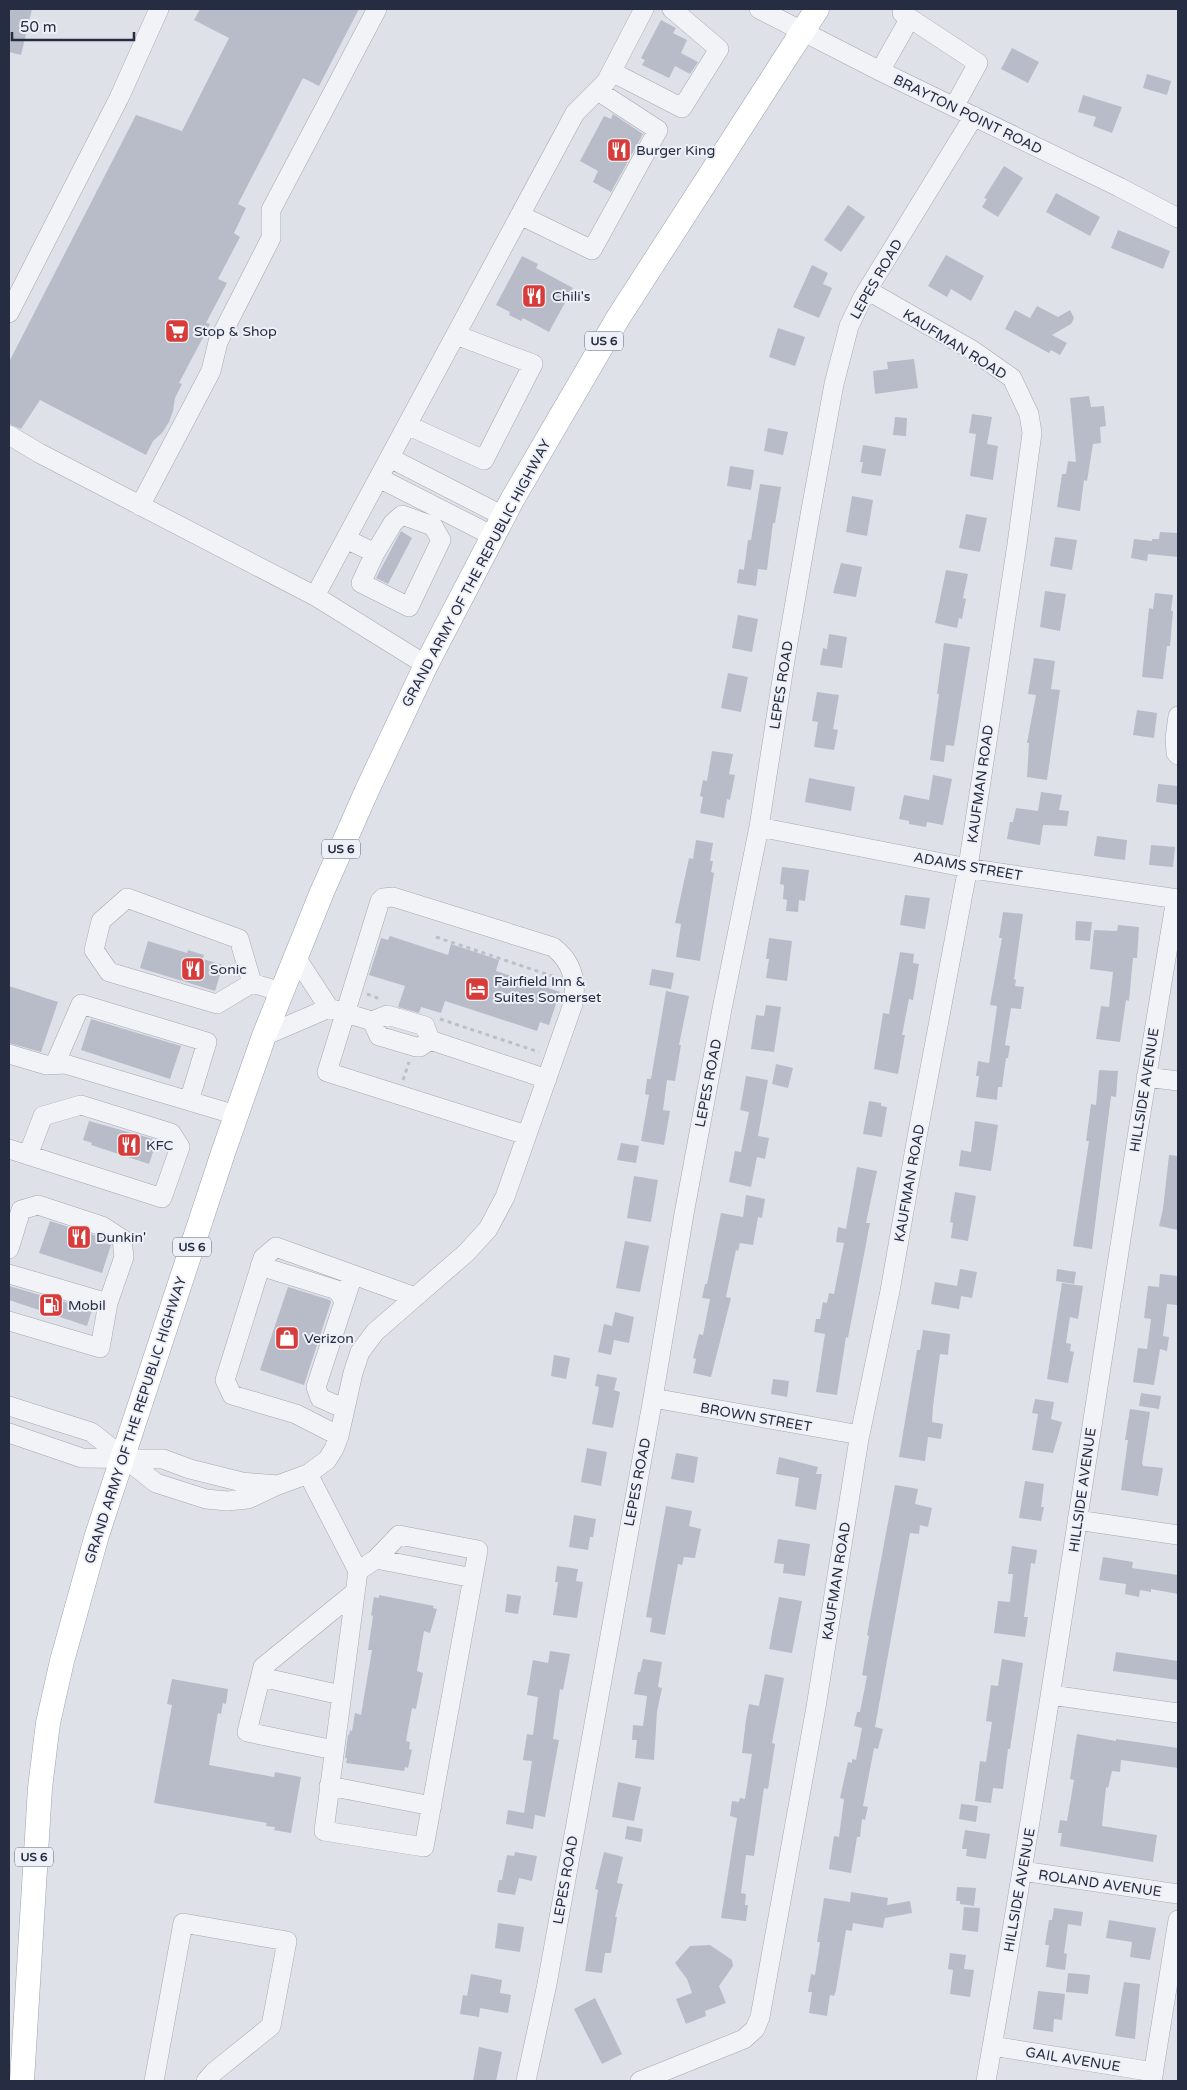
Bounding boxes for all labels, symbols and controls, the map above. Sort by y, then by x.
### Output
scale bar [12,10,135,42]
text: 50 m [20,18,57,36]
street label: BRAYTON POINT ROAD [891,71,1045,158]
restaurant icon: Burger King [606,137,632,163]
place label: Burger King [636,142,715,159]
street label: LEPES ROAD [847,236,906,322]
restaurant icon: Chili's [521,283,547,309]
place label: Chili's [552,288,591,305]
street label: KAUFMAN ROAD [900,306,1010,383]
supermarket icon: Stop & Shop [164,318,190,344]
place label: Stop & Shop [194,323,277,340]
road number: US 6 [585,332,623,351]
street label: GRAND ARMY OF THE REPUBLIC HIGHWAY [398,436,555,710]
street label: LEPES ROAD [766,639,797,731]
street label: KAUFMAN ROAD [964,724,997,844]
road number: US 6 [322,840,360,859]
street label: ADAMS STREET [912,849,1024,884]
restaurant icon: Sonic [180,956,206,982]
place label: Sonic [210,961,247,978]
place label: Fairfield Inn & Suites Somerset [494,973,602,1006]
hotel icon: Fairfield Inn & Suites Somerset [464,976,490,1002]
street label: HILLSIDE AVENUE [1126,1027,1163,1153]
street label: LEPES ROAD [692,1037,725,1129]
street label: KAUFMAN ROAD [891,1123,928,1243]
restaurant icon: KFC [116,1132,142,1158]
place label: KFC [146,1137,174,1154]
restaurant icon: Dunkin' [66,1224,92,1250]
place label: Dunkin' [96,1229,146,1246]
road number: US 6 [173,1238,211,1256]
street label: GRAND ARMY OF THE REPUBLIC HIGHWAY [81,1275,190,1566]
fuel station icon: Mobil [38,1292,64,1318]
place label: Mobil [68,1297,106,1314]
shop icon: Verizon [274,1325,300,1351]
place label: Verizon [304,1330,354,1347]
street label: BROWN STREET [699,1399,814,1436]
street label: HILLSIDE AVENUE [1065,1427,1100,1553]
street label: LEPES ROAD [621,1436,654,1528]
street label: KAUFMAN ROAD [819,1521,854,1641]
street label: HILLSIDE AVENUE [1000,1827,1039,1953]
street label: LEPES ROAD [549,1834,582,1926]
road number: US 6 [15,1848,53,1866]
street label: ROLAND AVENUE [1037,1866,1163,1901]
street label: GAIL AVENUE [1024,2044,1122,2075]

